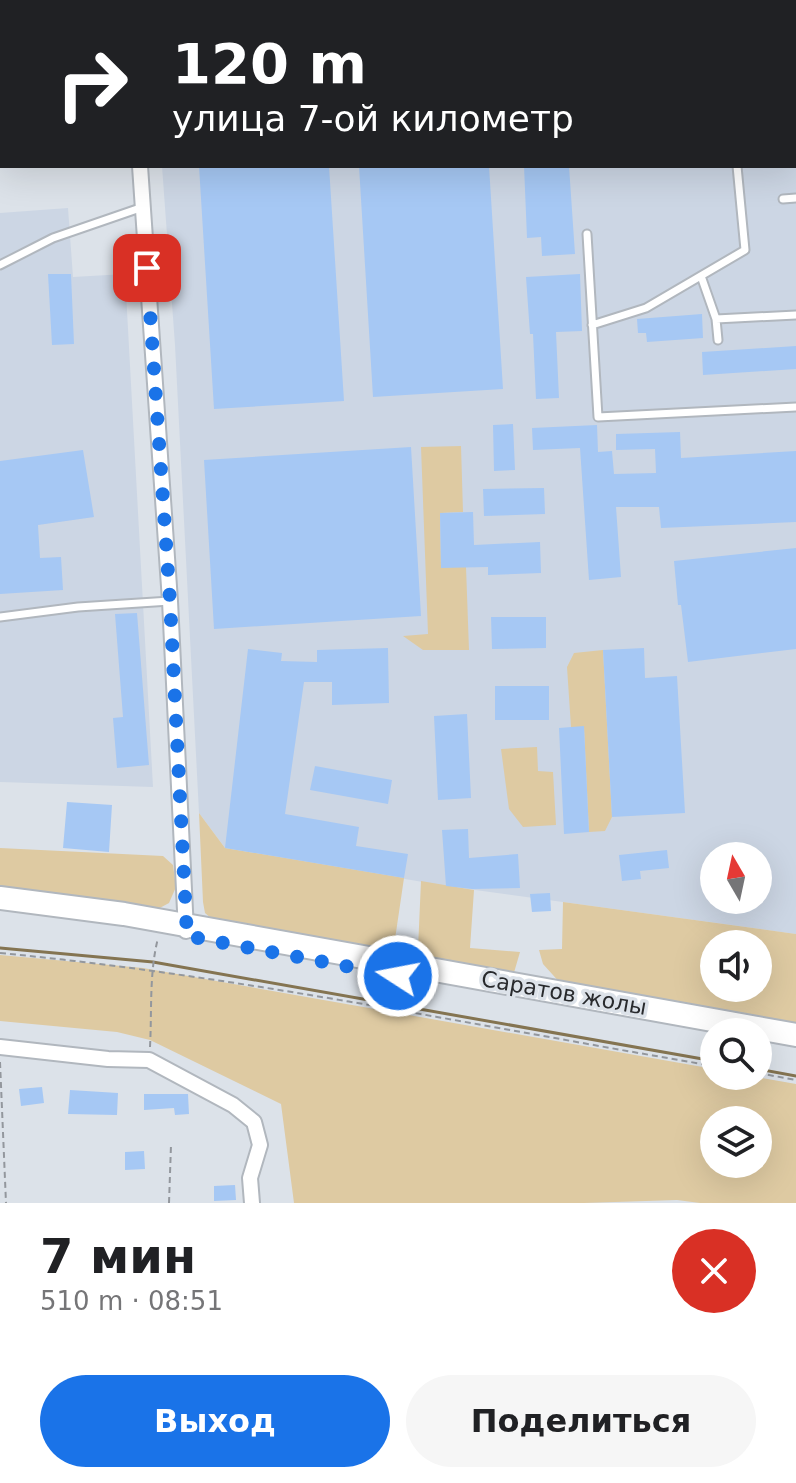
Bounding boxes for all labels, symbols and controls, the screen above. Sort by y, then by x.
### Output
text: 120 m [172,31,367,96]
icon: right [40,32,144,136]
text: улица 7-ой километр [172,98,574,139]
pin [113,234,181,302]
icon: arrive [125,246,169,290]
north arrow [700,842,772,914]
map controls [700,842,772,1178]
button: sound [700,930,772,1002]
position arrow [356,934,440,1018]
street label: Саратов жолы [479,966,649,1020]
button: search [700,1018,772,1090]
button: layers [700,1106,772,1178]
text: 7 мин [40,1228,196,1284]
button: close [672,1229,756,1313]
text: 510 m · 08:51 [40,1286,223,1316]
button: Выход [40,1375,390,1467]
button: Поделиться [406,1375,756,1467]

